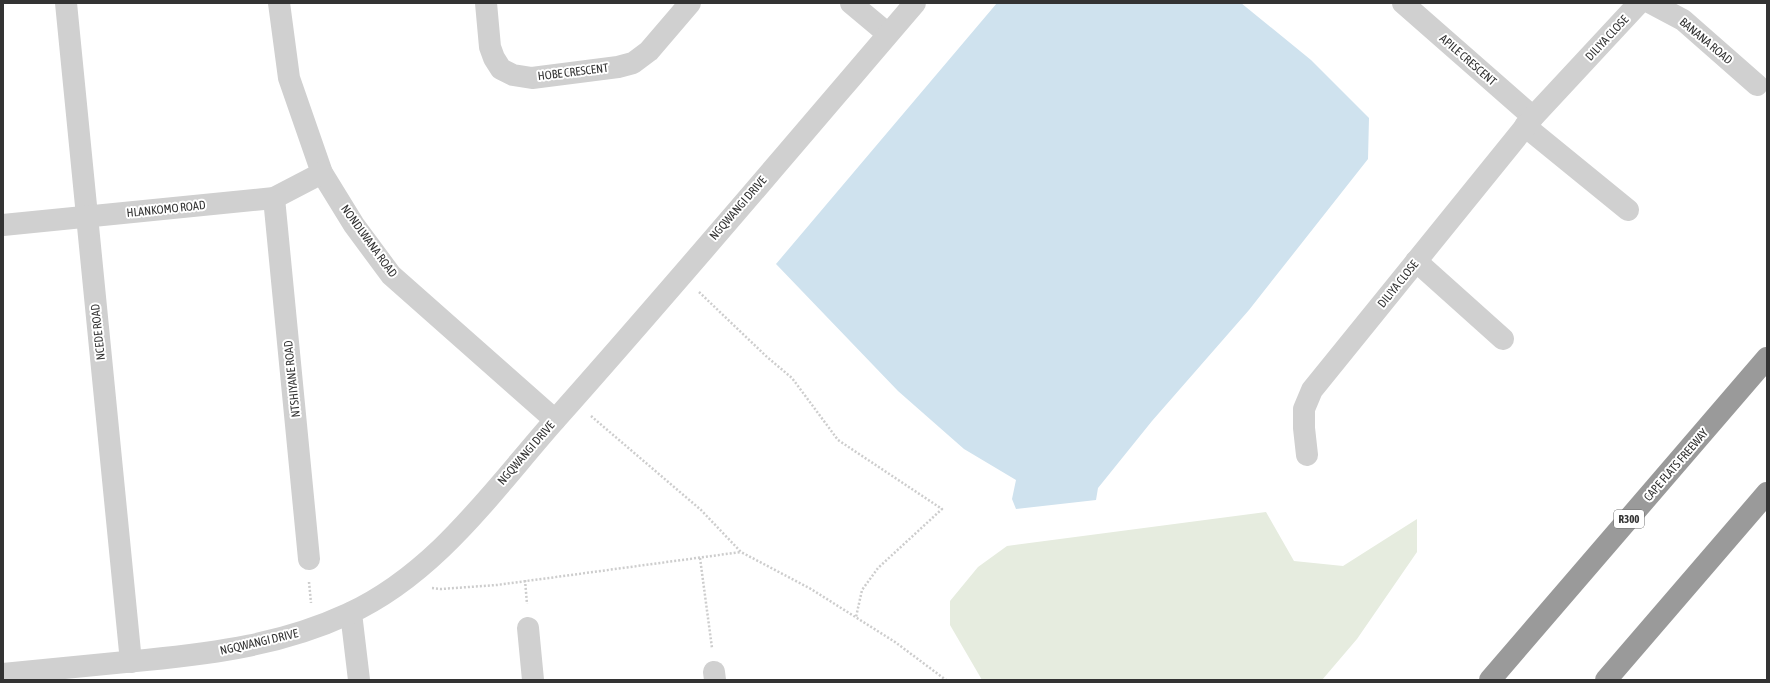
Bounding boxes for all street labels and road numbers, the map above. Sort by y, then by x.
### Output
street label: DILIYA CLOSE [1583,12,1631,64]
street label: BANANA ROAD [1677,15,1735,67]
street label: APILE CRESCENT [1437,32,1500,89]
street label: HOBE CRESCENT [537,61,610,83]
street label: NGQWANGI DRIVE [707,173,769,243]
street label: HLANKOMO ROAD [126,198,206,220]
street label: NONDLWANA ROAD [338,202,400,280]
street label: DILIYA CLOSE [1375,258,1421,310]
street label: NCEDE ROAD [88,303,108,361]
street label: NTSHIYANE ROAD [281,340,303,418]
street label: NGQWANGI DRIVE [495,418,557,488]
street label: CAPE FLATS FREEWAY [1641,426,1712,504]
road number: R300 [1614,510,1644,528]
street label: NGQWANGI DRIVE [219,626,299,658]

